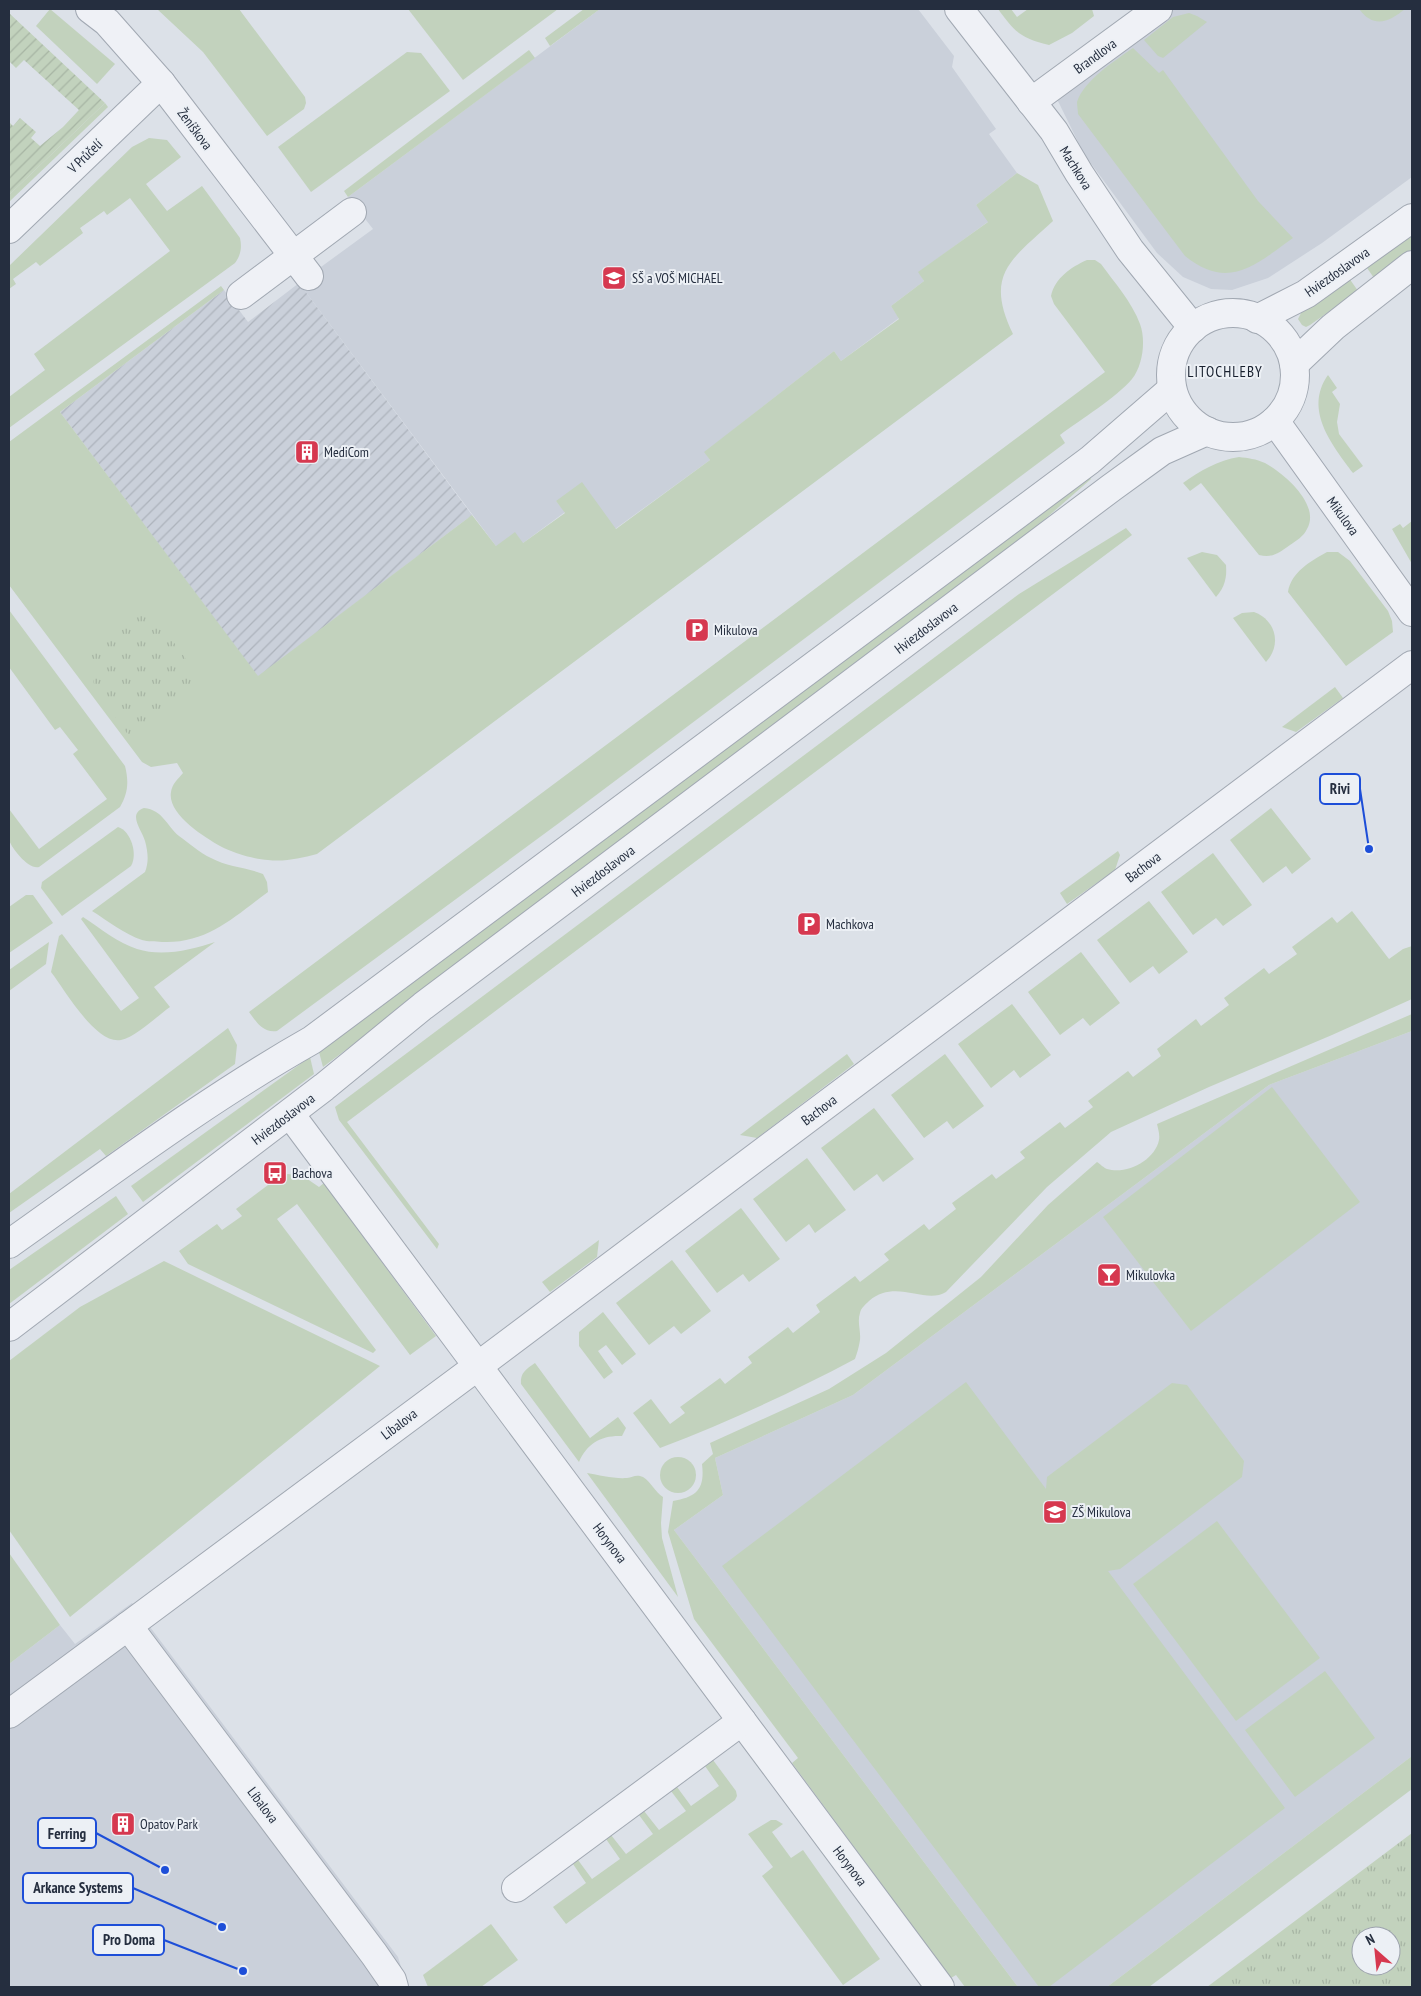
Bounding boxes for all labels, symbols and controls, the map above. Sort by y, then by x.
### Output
street label: Brandlova [1070,34,1120,78]
street label: Ženíškova [174,105,216,153]
street label: V Průčelí [63,135,106,178]
street label: Machkova [1056,143,1096,193]
street label: Hviezdoslavova [1301,243,1373,301]
school or university icon: SŠ a VOŠ MICHAEL [601,265,627,291]
place label: SŠ a VOŠ MICHAEL [632,269,723,287]
district label: LITOCHLEBY [1187,362,1263,381]
building icon: MediCom [294,439,320,465]
place label: MediCom [324,443,369,461]
street label: Mikulova [1323,493,1363,539]
street label: Hviezdoslavova [891,598,961,658]
parking icon: Mikulova [684,617,710,643]
place label: Mikulova [714,621,758,639]
callout: Rivi [1320,774,1360,804]
text: Rivi [1330,779,1350,798]
street label: Hviezdoslavova [568,841,638,901]
street label: Bachova [1121,848,1165,886]
parking icon: Machkova [796,911,822,937]
place label: Machkova [826,915,874,933]
street label: Hviezdoslavova [248,1089,318,1149]
street label: Bachova [797,1091,841,1129]
bus stop icon: Bachova [262,1160,288,1186]
place label: Bachova [292,1164,332,1182]
bar icon: Mikulovka [1096,1262,1122,1288]
place label: Mikulovka [1126,1266,1175,1284]
street label: Líbalova [377,1405,421,1443]
school or university icon: ZŠ Mikulova [1042,1499,1068,1525]
place label: ZŠ Mikulova [1072,1503,1131,1521]
street label: Horynova [589,1519,631,1567]
street label: Líbalova [244,1783,282,1827]
building icon: Opatov Park [110,1811,136,1837]
place label: Opatov Park [140,1815,198,1833]
callout: Ferring [38,1818,96,1848]
text: Ferring [48,1824,86,1843]
street label: Horynova [829,1842,871,1890]
callout: Arkance Systems [23,1873,133,1903]
text: Arkance Systems [32,1878,123,1897]
callout: Pro Doma [93,1925,164,1955]
north arrow [1351,1926,1401,1976]
text: Pro Doma [103,1930,155,1949]
text: N [1363,1930,1378,1949]

